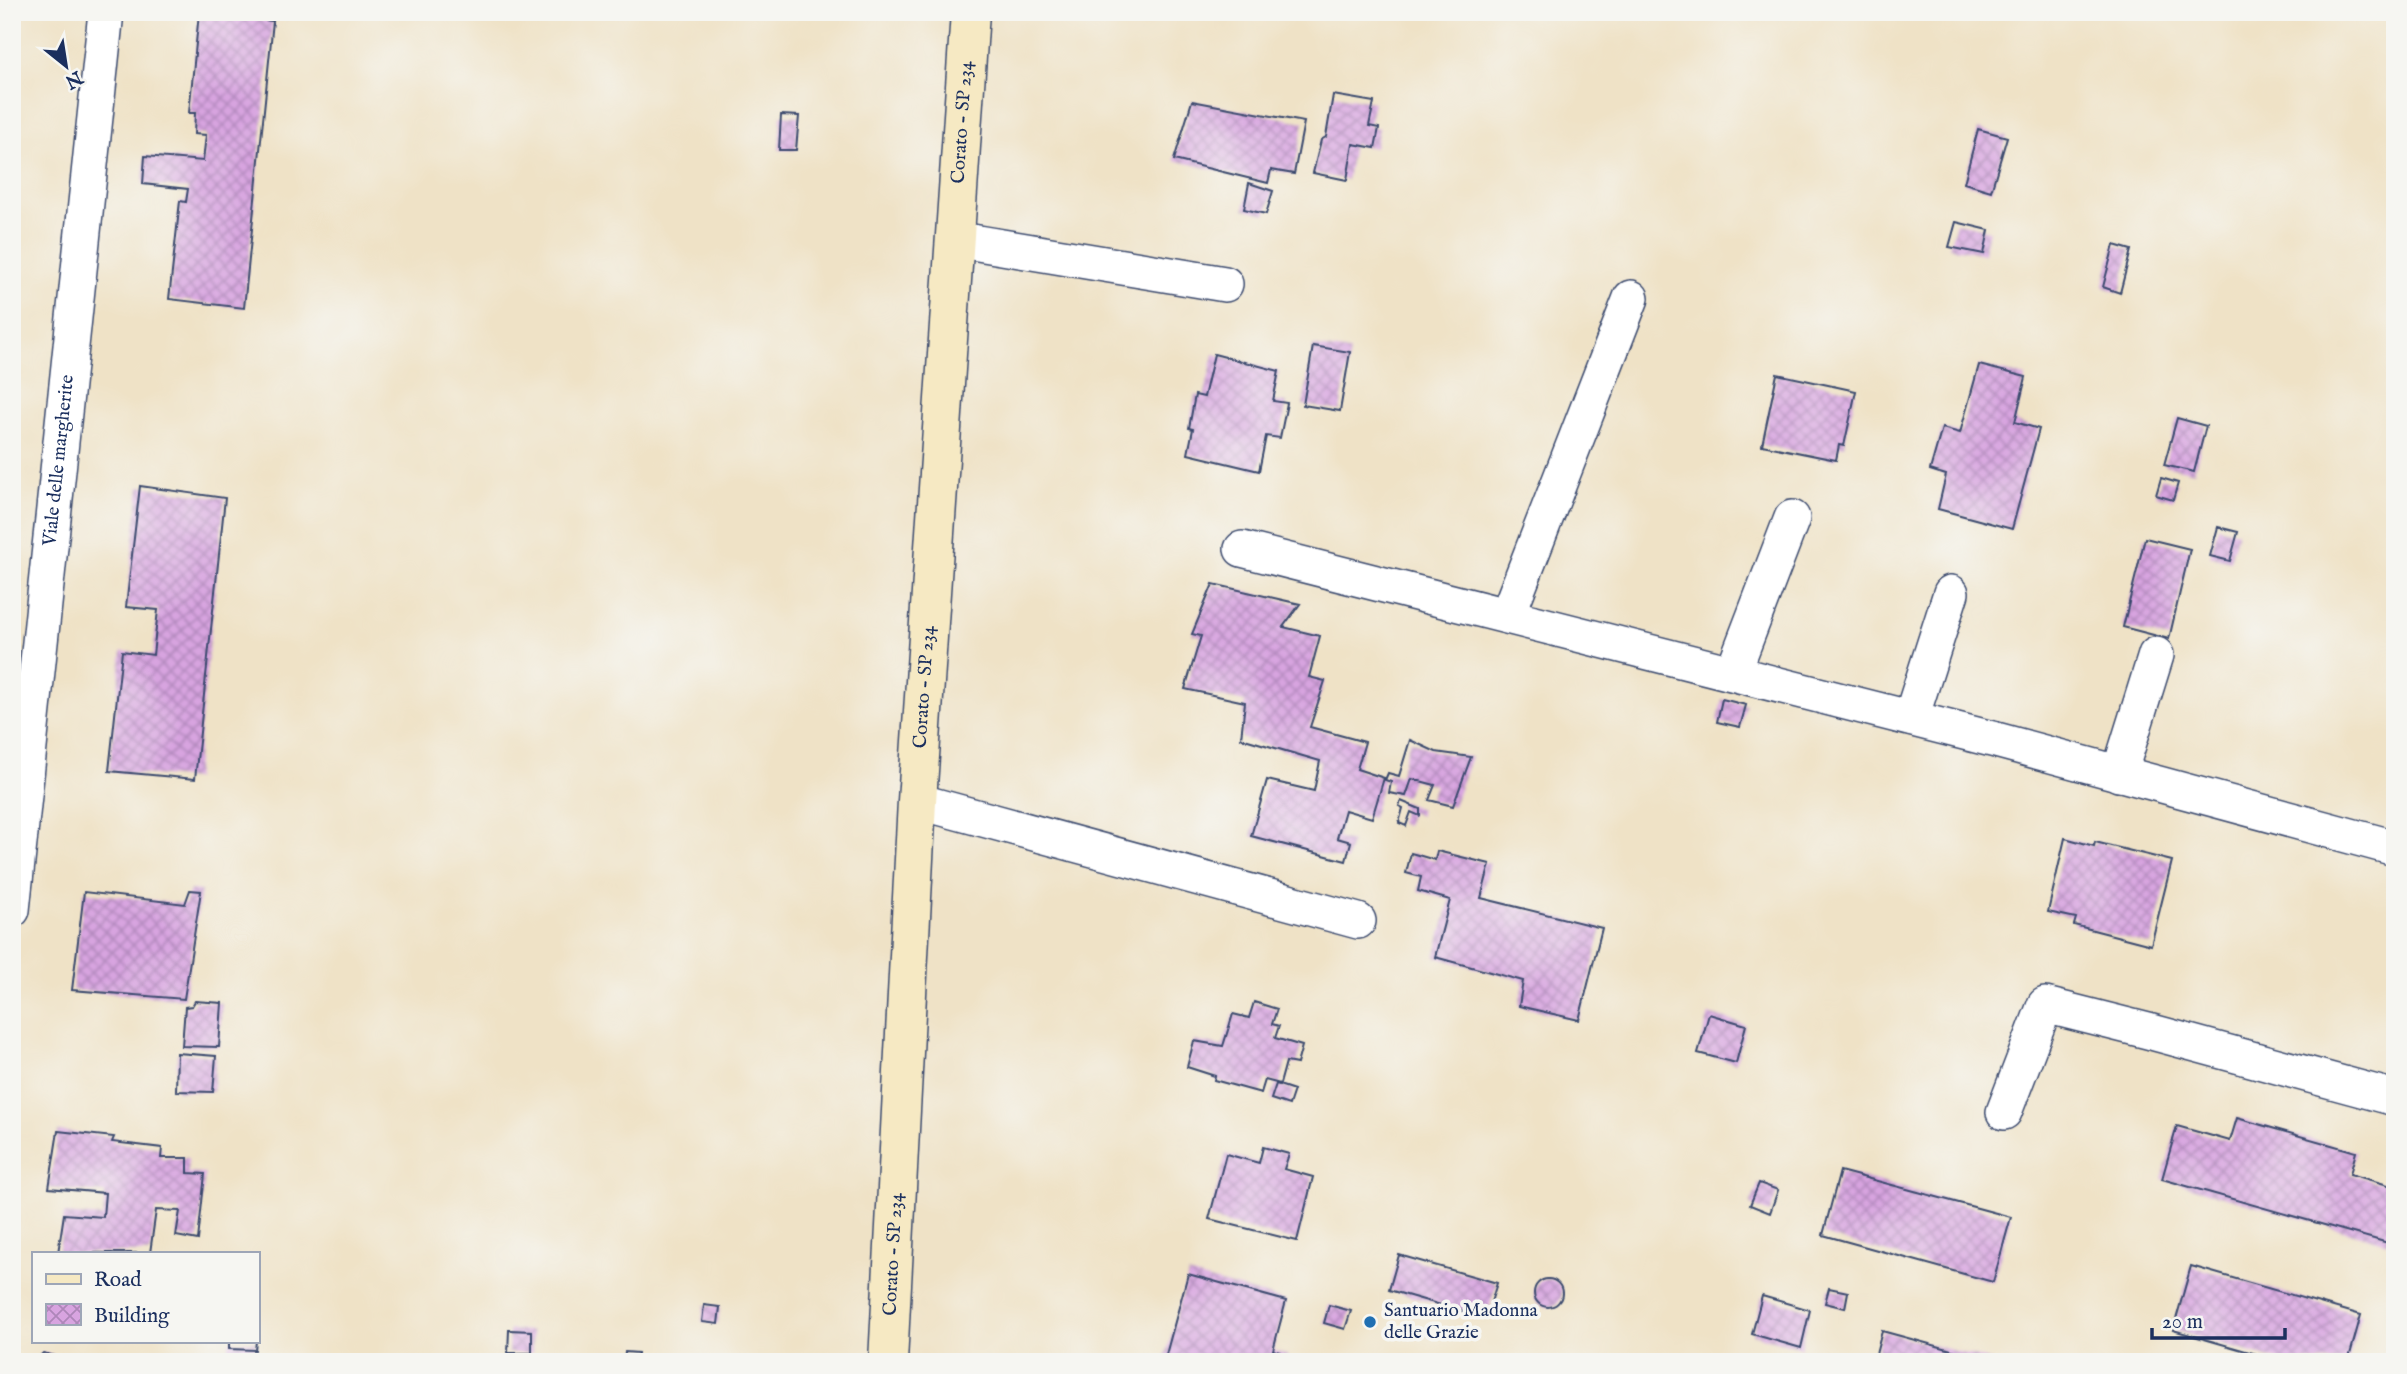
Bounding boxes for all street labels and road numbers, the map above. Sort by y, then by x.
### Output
street label: Corato - SP 234 [946,59,979,184]
street label: Viale delle margherite [38,373,80,548]
street label: Corato - SP 234 [909,624,941,749]
street label: Corato - SP 234 [878,1191,909,1316]

